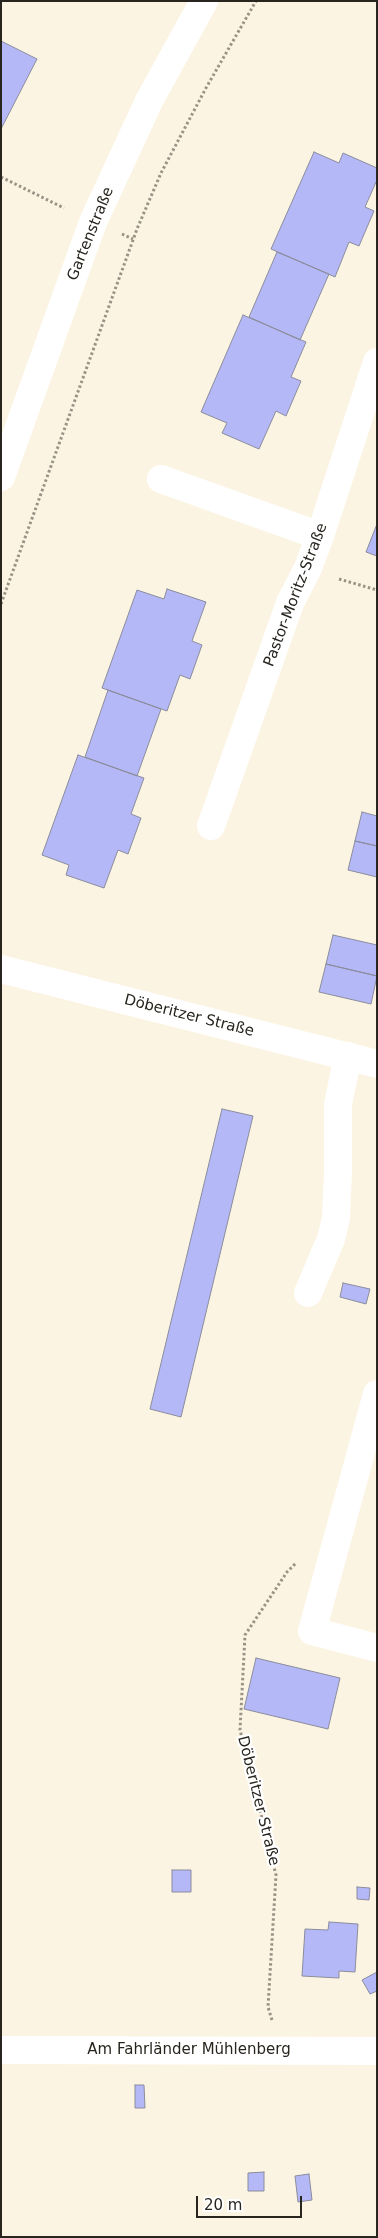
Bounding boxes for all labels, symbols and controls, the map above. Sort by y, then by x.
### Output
street label: Gartenstraße [64,185,118,283]
street label: Pastor-Moritz-Straße [260,521,332,669]
street label: Döberitzer Straße [122,991,256,1041]
street label: Döberitzer Straße [233,1734,283,1868]
street label: Am Fahrländer Mühlenberg [87,2041,291,2059]
scale bar [198,2186,304,2218]
text: 20 m [204,2196,242,2214]

